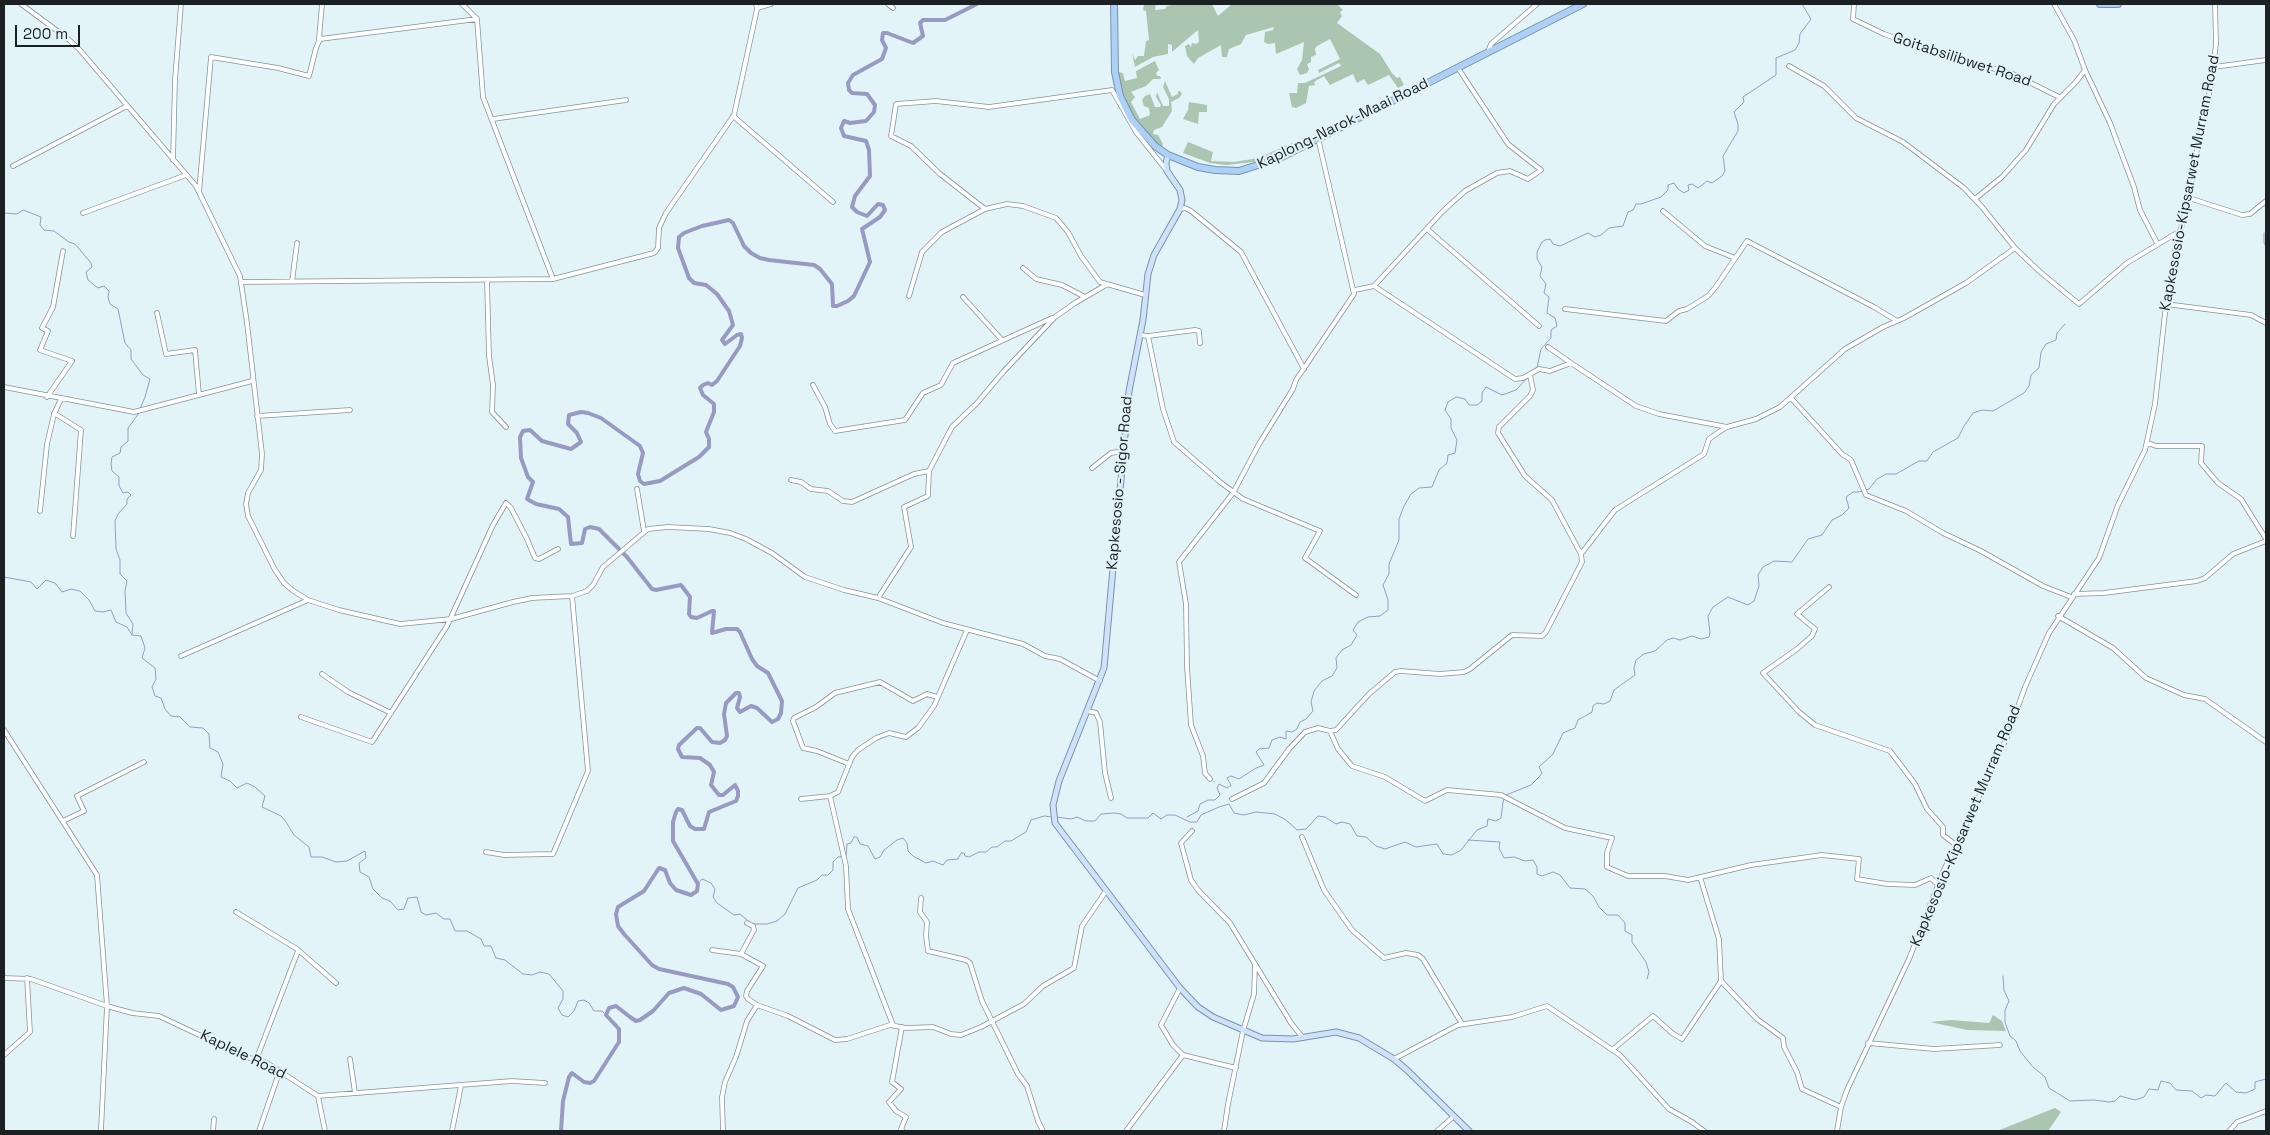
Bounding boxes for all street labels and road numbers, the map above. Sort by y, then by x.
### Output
street label: Goitabsilibwet Road [1891,29,2033,91]
street label: Kapkesosio-Kipsarwet Murram Road [2156,54,2224,312]
street label: Kaplong-Narok-Maai Road [1254,75,1432,173]
street label: Kapkesosio - Sigor Road [1103,395,1137,571]
street label: Kapkesosio-Kipsarwet Murram Road [1907,703,2025,949]
street label: Kaplele Road [197,1026,289,1084]

